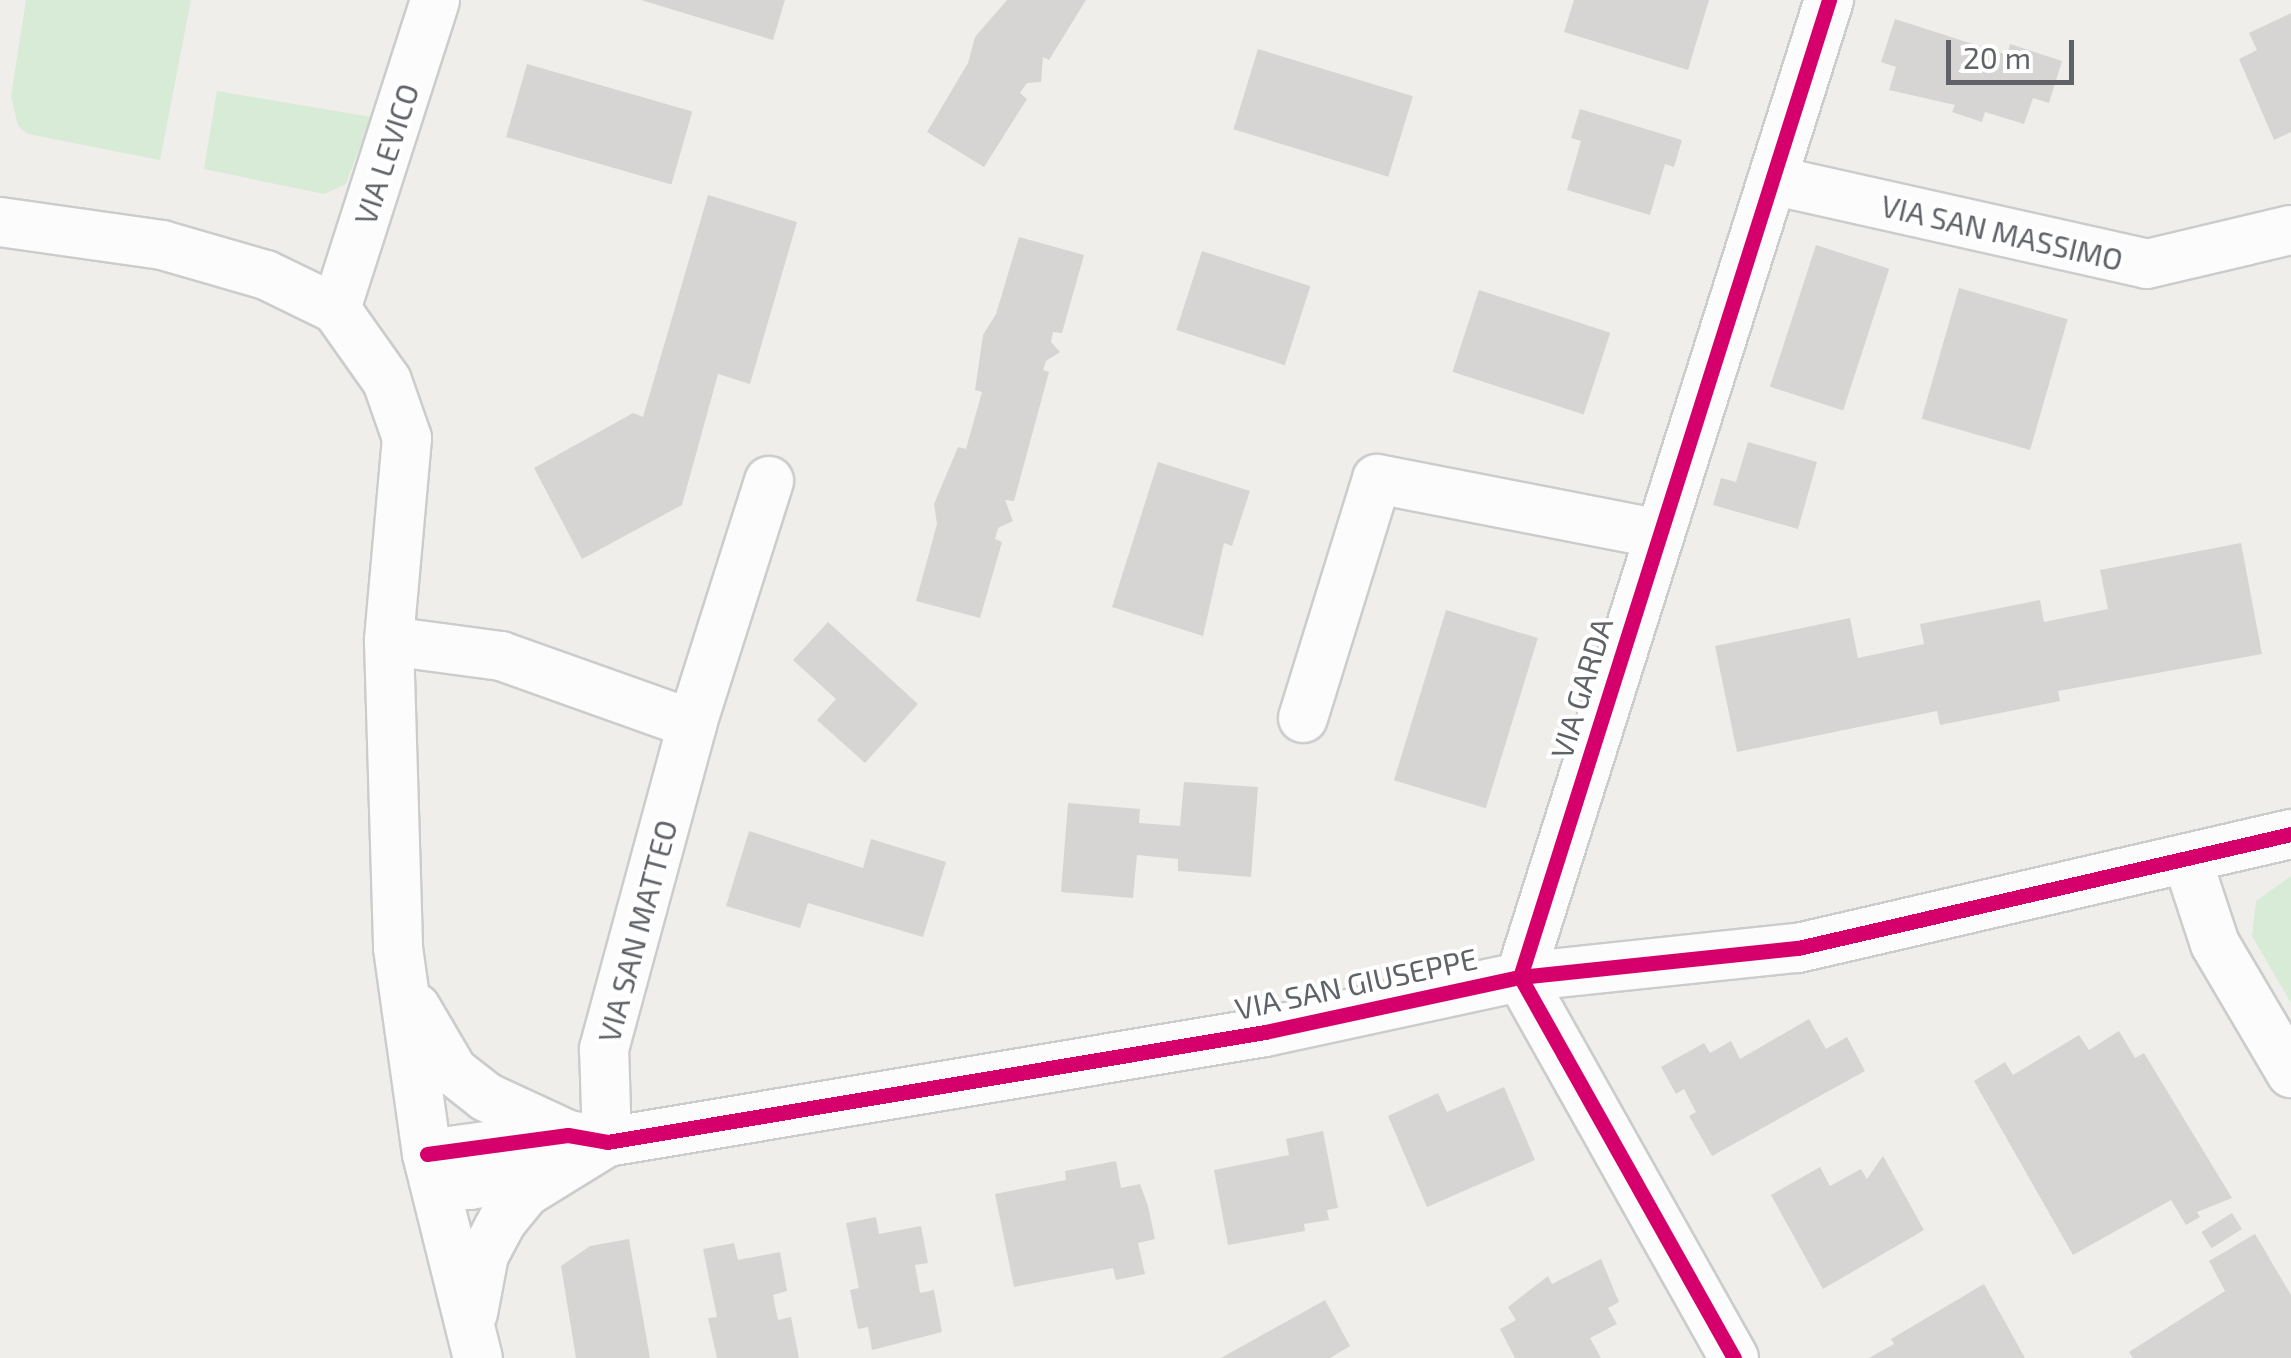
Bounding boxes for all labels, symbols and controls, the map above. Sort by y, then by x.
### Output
scale bar [1951,20,2078,82]
text: 20 m [1963,39,2031,75]
street label: VIA LEVICO [346,79,426,229]
street label: VIA SAN MASSIMO [1877,187,2127,277]
street label: VIA GARDA [1542,613,1620,763]
street label: VIA SAN MATTEO [590,815,684,1047]
street label: VIA SAN GIUSEPPE [1231,940,1481,1026]

